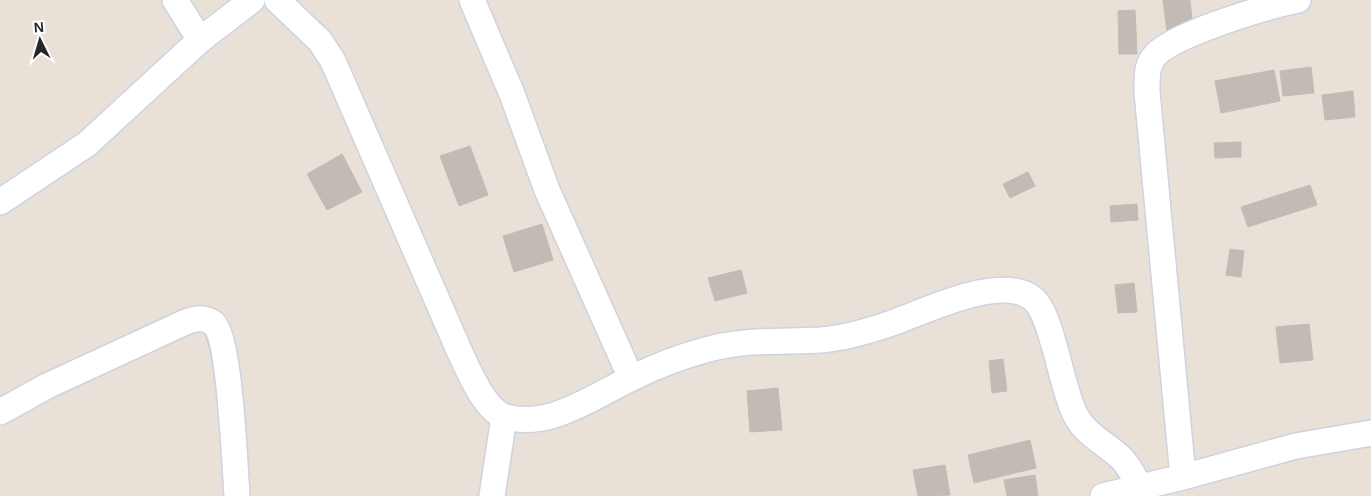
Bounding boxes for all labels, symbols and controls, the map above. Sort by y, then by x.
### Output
north arrow [15,15,65,65]
text: N [33,19,45,35]

